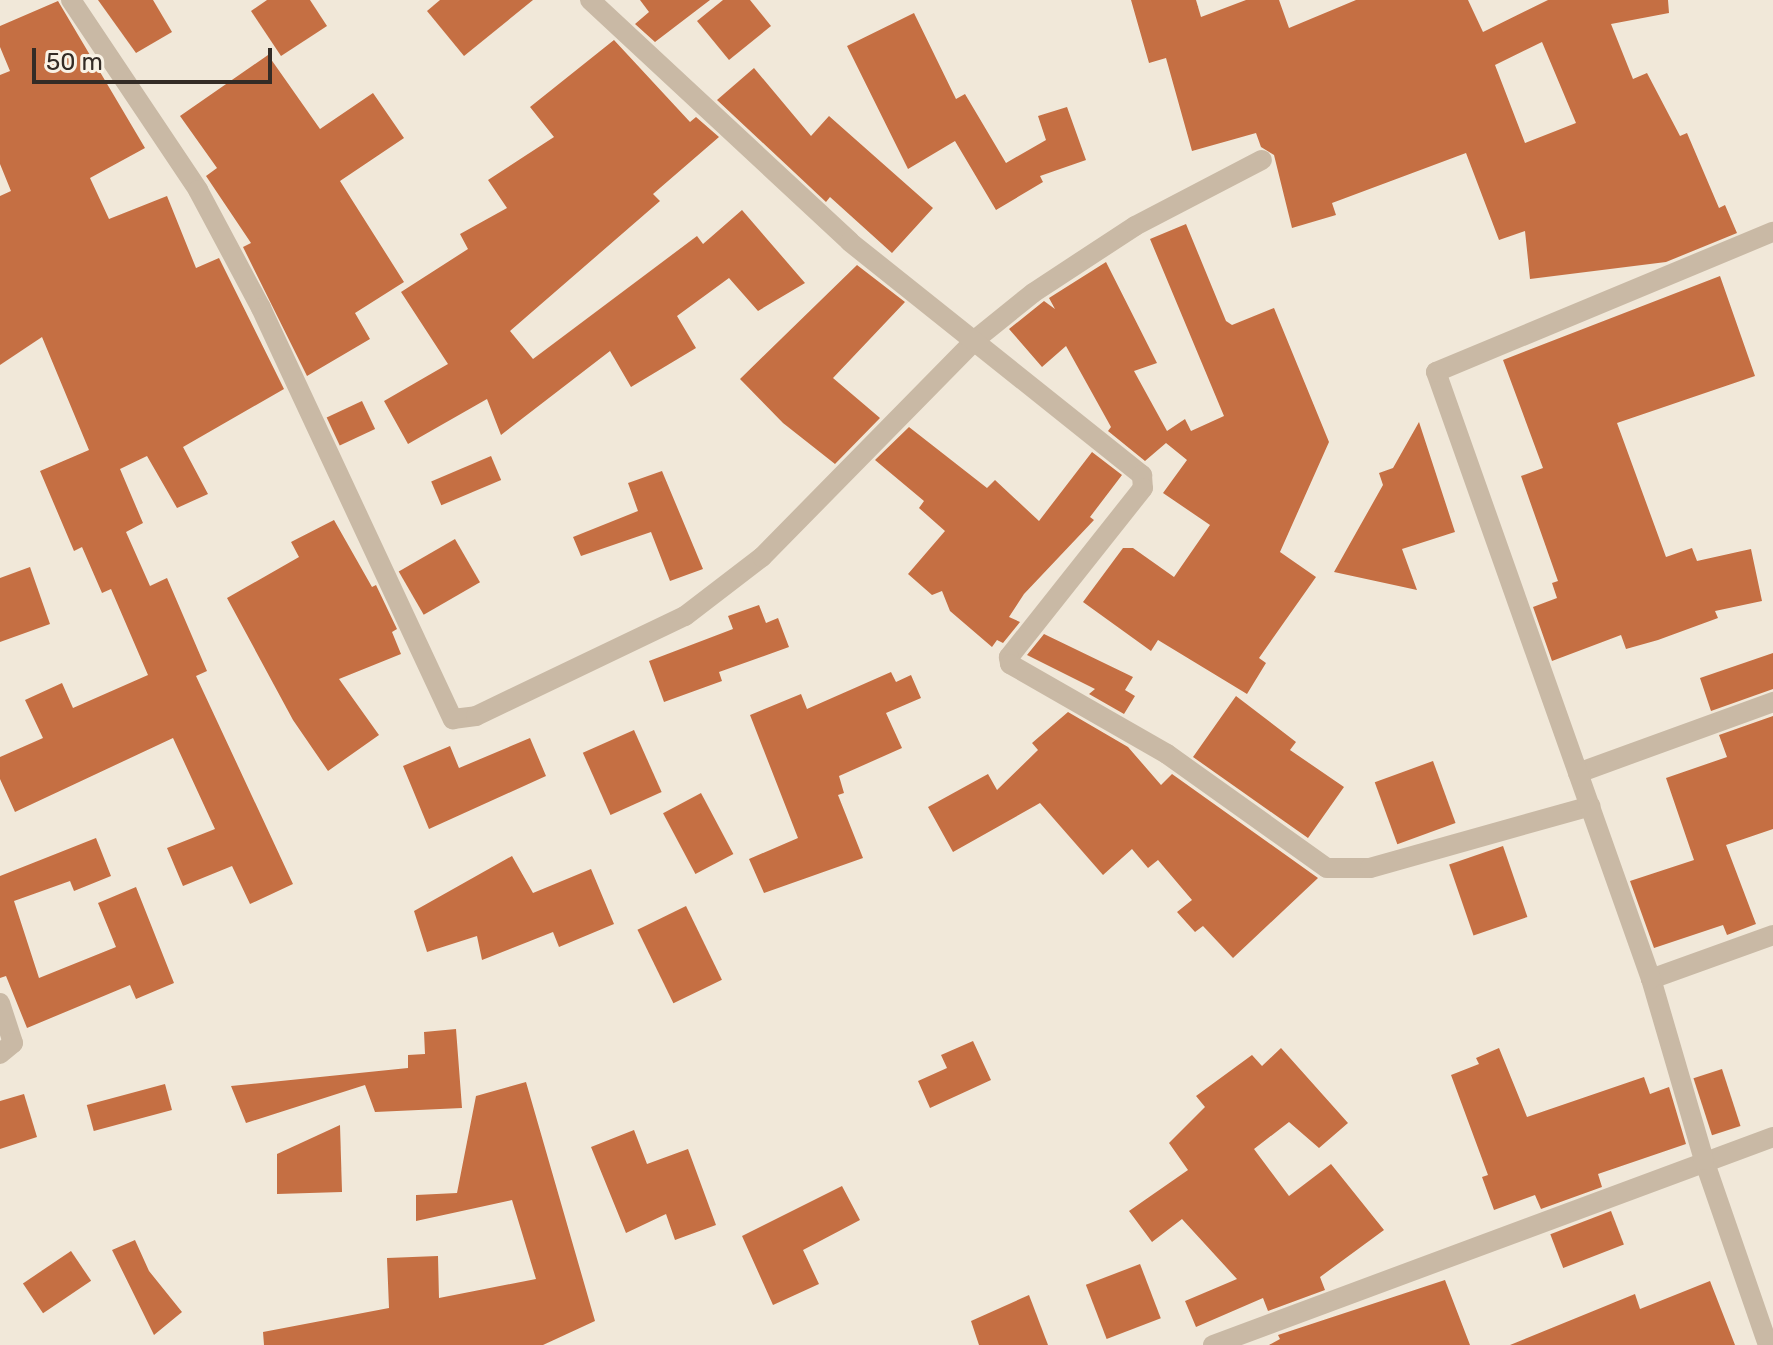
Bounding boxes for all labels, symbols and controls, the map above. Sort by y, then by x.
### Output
scale bar [36,32,276,82]
text: 50 m [46,48,103,76]

